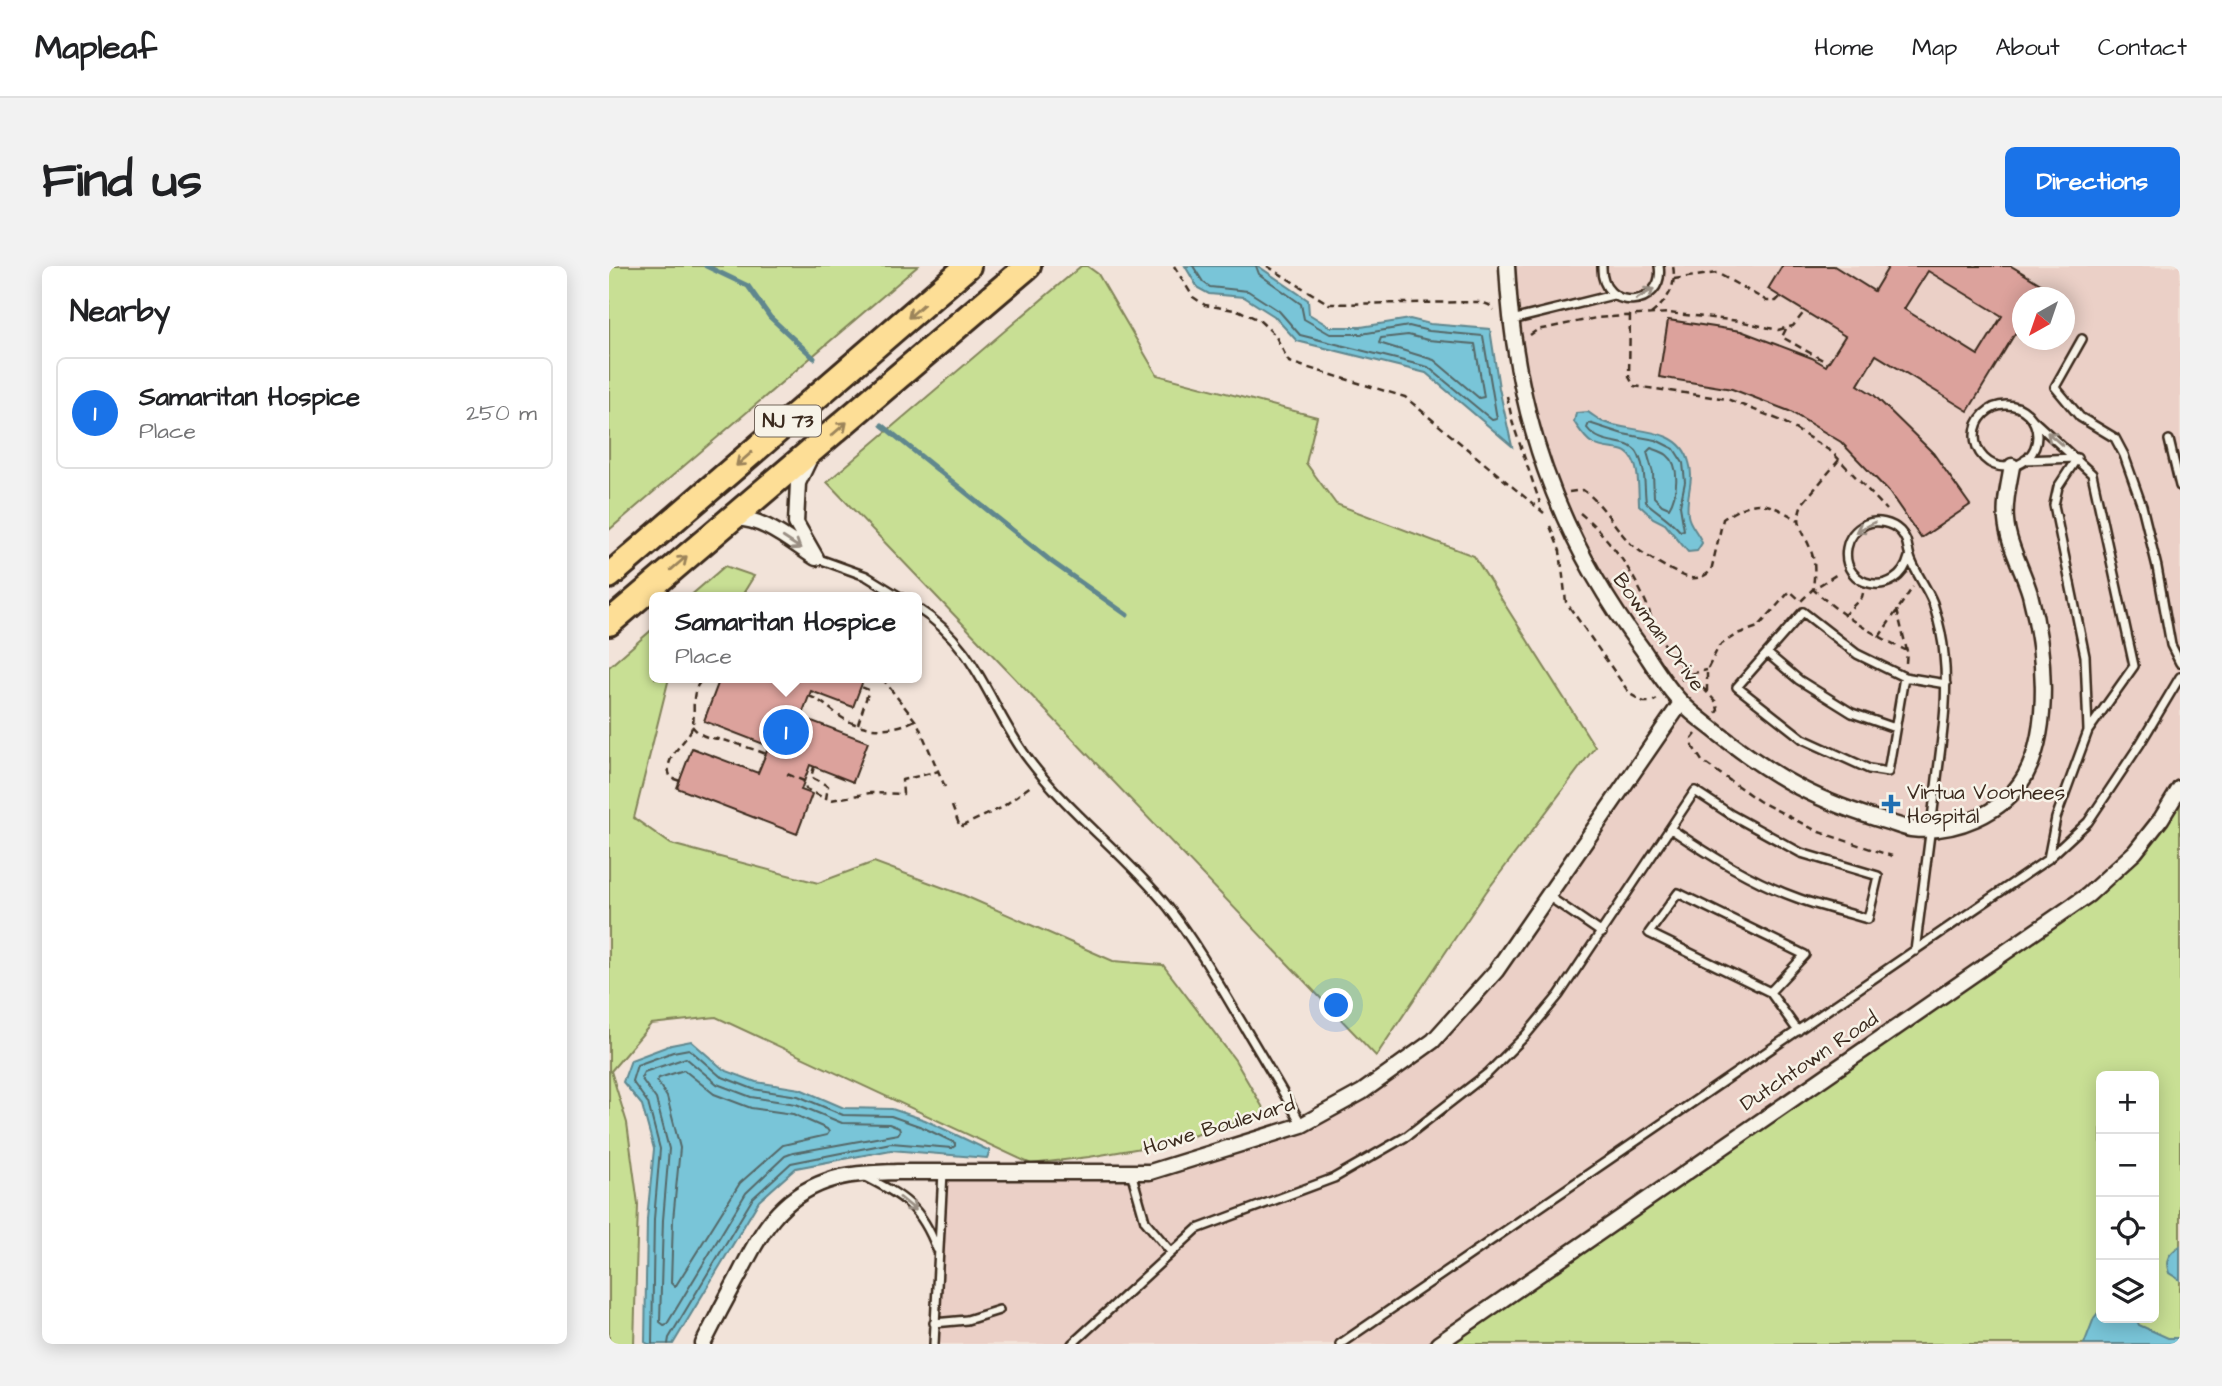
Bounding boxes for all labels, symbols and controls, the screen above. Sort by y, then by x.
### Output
text: Mapleaf [35,25,157,71]
text: Home [1814,31,1874,65]
text: Map [1912,31,1957,65]
text: About [1995,31,2060,65]
text: Contact [2098,31,2187,65]
button: Directions [2005,147,2180,217]
text: Find us [42,148,202,216]
one-way arrow [1635,287,1655,301]
north arrow [2012,287,2075,350]
text: Nearby [70,291,170,333]
one-way arrow [907,303,925,319]
text: Samaritan Hospice [139,379,360,415]
text: 1 [94,397,96,429]
text: 250 m [466,397,537,429]
road number: NJ 73 [755,406,821,436]
text: Place [139,415,196,447]
one-way arrow [830,421,848,437]
one-way arrow [2046,431,2064,447]
one-way arrow [735,451,753,467]
one-way arrow [1855,521,1875,535]
one-way arrow [781,536,801,550]
one-way arrow [670,555,688,571]
street label: Bowman Drive [1606,567,1712,697]
popup [649,592,922,683]
text: Samaritan Hospice [675,604,896,640]
text: Place [675,640,732,672]
pin: 1 [763,706,809,758]
place label: Virtua Voorhees Hospital [1907,778,2065,832]
marker: Virtua Voorhees Hospital [1881,794,1901,814]
your location [1319,988,1353,1022]
street label: Dutchtown Road [1734,1004,1884,1118]
map controls [2096,1071,2159,1323]
button: + [2096,1071,2159,1134]
street label: Howe Boulevard [1140,1089,1299,1163]
button: − [2096,1134,2159,1197]
one-way arrow [899,1196,917,1211]
button: locate [2096,1197,2159,1260]
button: layers [2096,1260,2159,1323]

